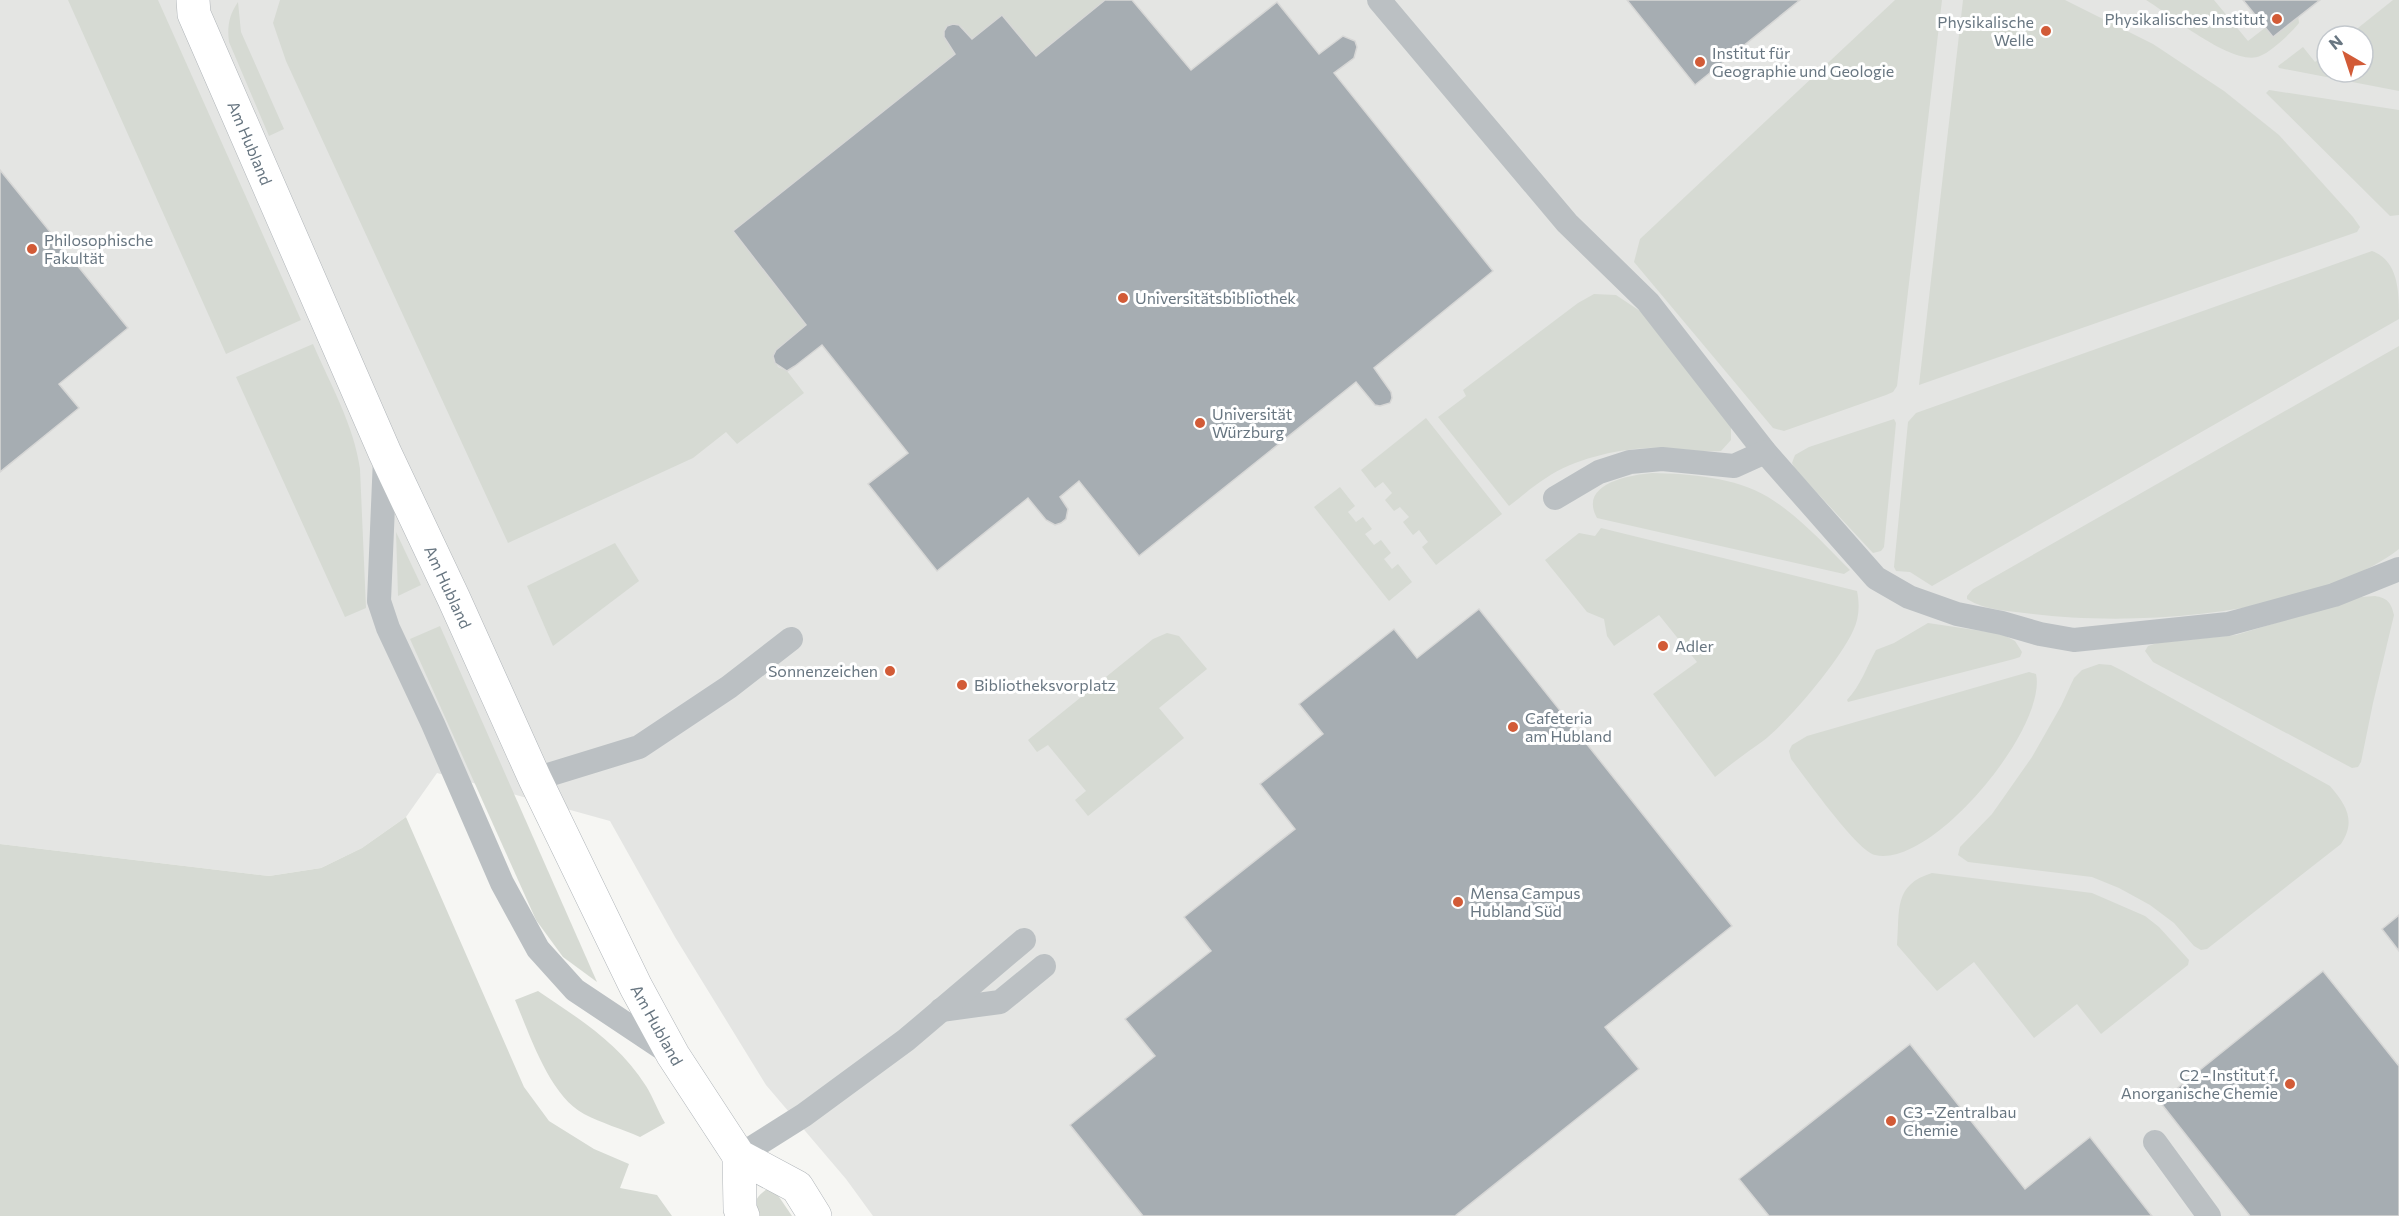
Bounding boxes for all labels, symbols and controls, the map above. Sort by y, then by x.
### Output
place label: Physikalisches Institut [2104,9,2265,28]
place label: Physikalische Welle [1937,12,2034,49]
marker: Physikalisches Institut [2270,12,2284,26]
marker: Physikalische Welle [2039,24,2053,38]
north arrow [2315,24,2375,84]
text: N [2325,31,2346,53]
place label: Institut für Geographie und Geologie [1712,43,1894,80]
marker: Institut für Geographie und Geologie [1693,55,1707,69]
street label: Am Hubland [224,98,277,188]
place label: Philosophische Fakultät [44,230,153,267]
marker: Philosophische Fakultät [25,242,39,256]
place label: Universitätsbibliothek [1135,288,1296,307]
marker: Universitätsbibliothek [1116,291,1130,305]
place label: Universität Würzburg [1212,404,1293,441]
marker: Universität Würzburg [1193,416,1207,430]
street label: Am Hubland [421,542,476,631]
place label: Adler [1675,636,1714,655]
marker: Adler [1656,639,1670,653]
place label: Sonnenzeichen [768,661,878,680]
marker: Sonnenzeichen [883,664,897,678]
place label: Bibliotheksvorplatz [974,675,1116,694]
marker: Bibliotheksvorplatz [955,678,969,692]
place label: Cafeteria am Hubland [1525,708,1612,745]
marker: Cafeteria am Hubland [1506,720,1520,734]
place label: Mensa Campus Hubland Süd [1470,883,1581,920]
marker: Mensa Campus Hubland Süd [1451,895,1465,909]
street label: Am Hubland [627,981,687,1068]
place label: C2 - Institut f. Anorganische Chemie [2121,1065,2278,1102]
marker: C2 - Institut f. Anorganische Chemie [2283,1077,2297,1091]
place label: C3 - Zentralbau Chemie [1903,1102,2016,1139]
marker: C3 - Zentralbau Chemie [1884,1114,1898,1128]

